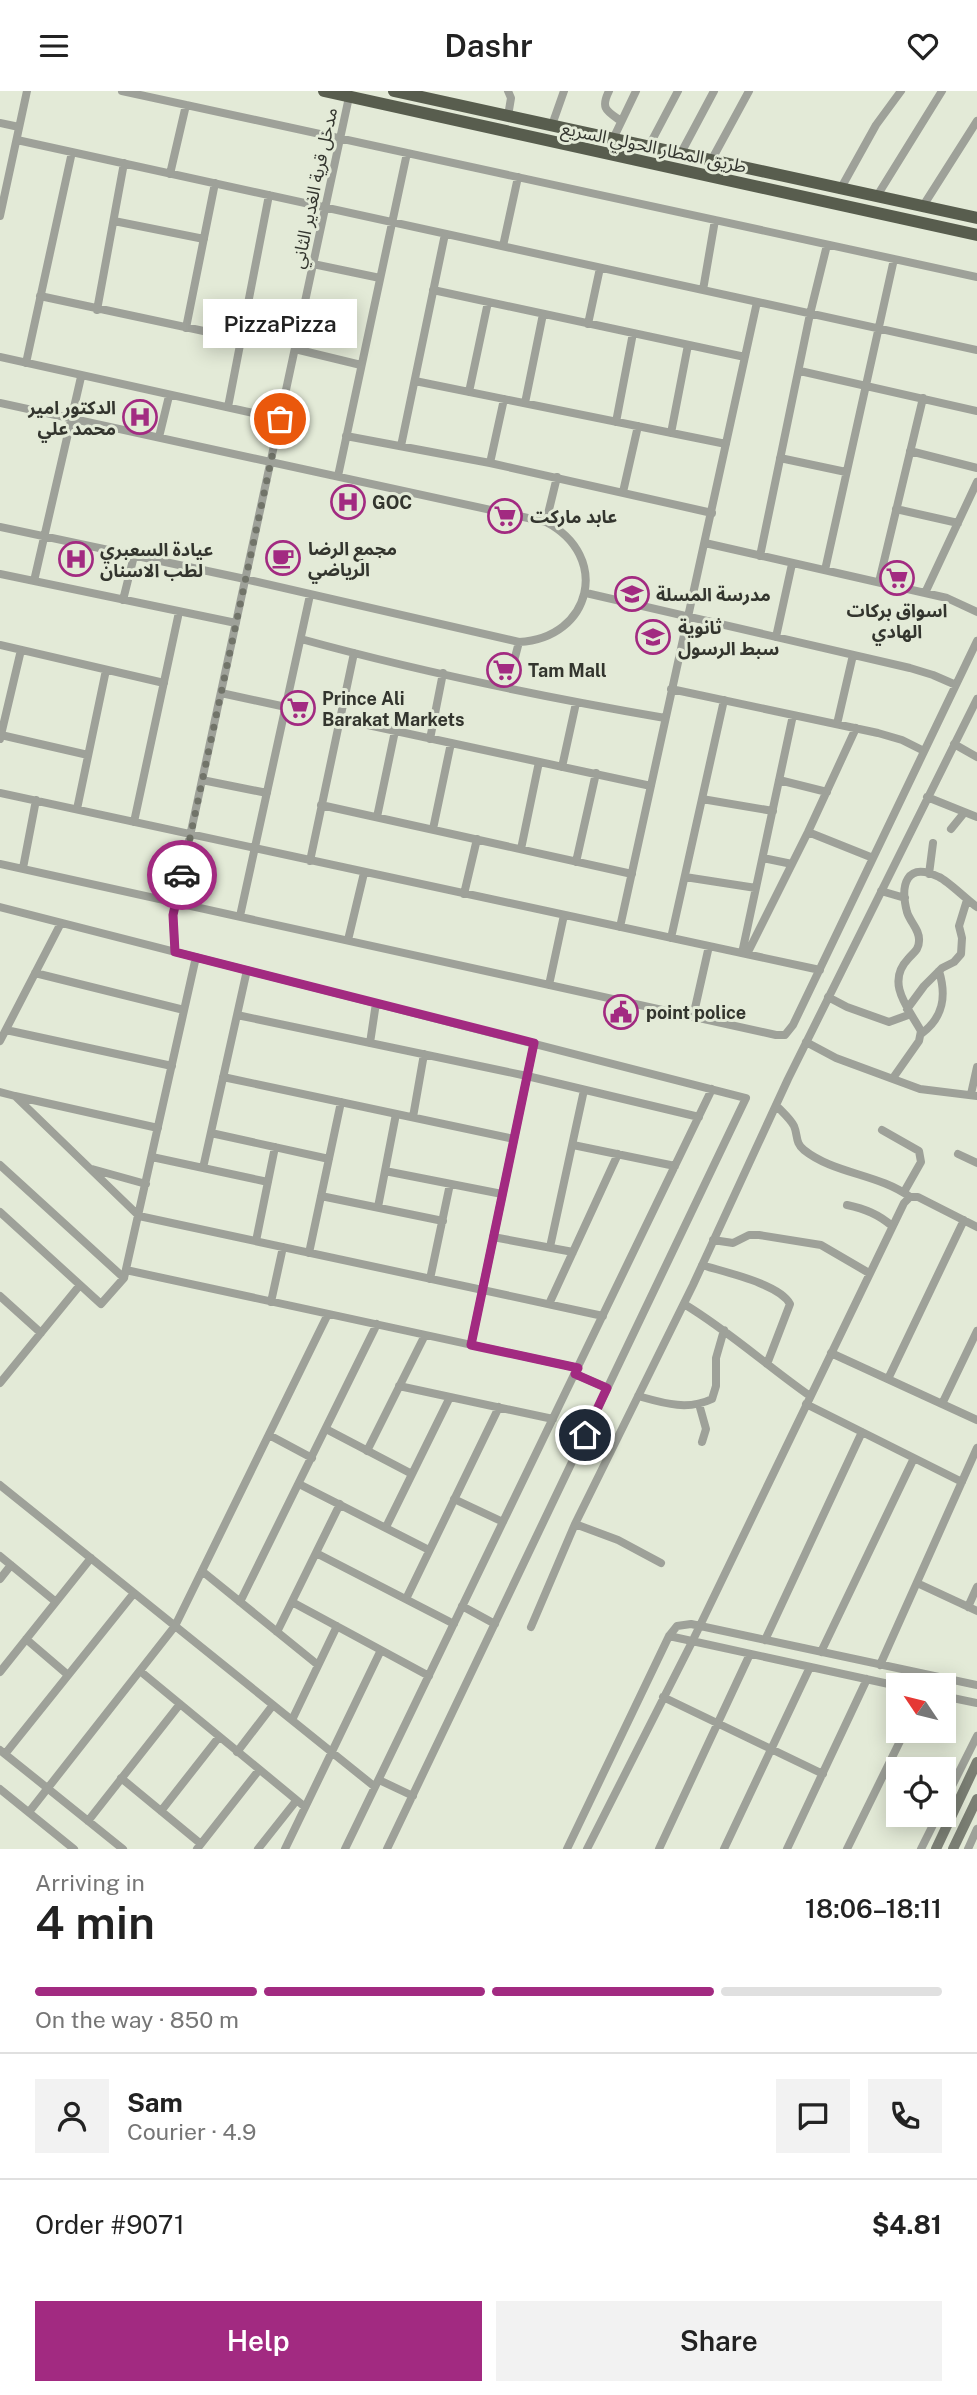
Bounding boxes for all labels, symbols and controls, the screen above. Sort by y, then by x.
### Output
icon: menu [35,27,73,65]
text: Dashr [444,27,533,64]
icon: heart [904,27,942,65]
street label: مدخل قرية الغدير الثاني [287,106,344,271]
street label: طريق المطار الحولي السريع [559,117,748,181]
callout: PizzaPizza [203,300,357,349]
text: PizzaPizza [223,310,337,337]
pin [250,389,310,449]
place label: الدكتور امير محمد علي [27,397,116,443]
hospital icon: الدكتور امير محمد علي [121,398,159,436]
icon: bag [261,400,299,438]
hospital icon: GOC [329,483,367,521]
place label: GOC [372,492,412,513]
supermarket icon: عابد ماركت [486,497,524,535]
place label: عابد ماركت [530,506,617,528]
place label: مجمع الرضا الرياضي [308,538,397,584]
place label: عيادة السعبري لطب الاسنان [100,539,213,581]
cafe icon: مجمع الرضا الرياضي [264,539,302,577]
hospital icon: عيادة السعبري لطب الاسنان [57,540,95,578]
supermarket icon: اسواق بركات الهادي [878,559,916,597]
school or university icon: مدرسة المسلة [613,575,651,613]
place label: مدرسة المسلة [656,584,771,606]
place label: اسواق بركات الهادي [847,600,947,646]
place label: ثانوية سبط الرسول [678,617,779,660]
school or university icon: ثانوية سبط الرسول [634,618,672,656]
supermarket icon: Tam Mall [485,651,523,689]
place label: Tam Mall [528,660,607,681]
place label: Prince Ali Barakat Markets [322,688,465,730]
supermarket icon: Prince Ali Barakat Markets [279,689,317,727]
courier [147,840,217,910]
icon: car [163,856,201,894]
public building icon: point police [602,993,640,1031]
place label: point police [646,1002,746,1023]
pin [555,1405,615,1465]
icon: home [566,1416,604,1454]
north arrow [886,1673,956,1743]
map controls [886,1673,956,1827]
button: locate [886,1757,956,1827]
text: Arriving in [35,1869,145,1896]
text: 18:06–18:11 [805,1893,942,1924]
text: 4 min [35,1895,155,1949]
text: On the way · 850 m [35,2006,239,2033]
button: person [35,2079,109,2153]
button: chat [776,2079,850,2153]
button: phone [868,2079,942,2153]
text: Sam [127,2087,183,2118]
text: Courier · 4.9 [127,2118,256,2145]
text: Order #9071 [35,2209,184,2240]
text: $4.81 [872,2209,942,2240]
button: Help [35,2301,482,2381]
button: Share [496,2301,942,2381]

